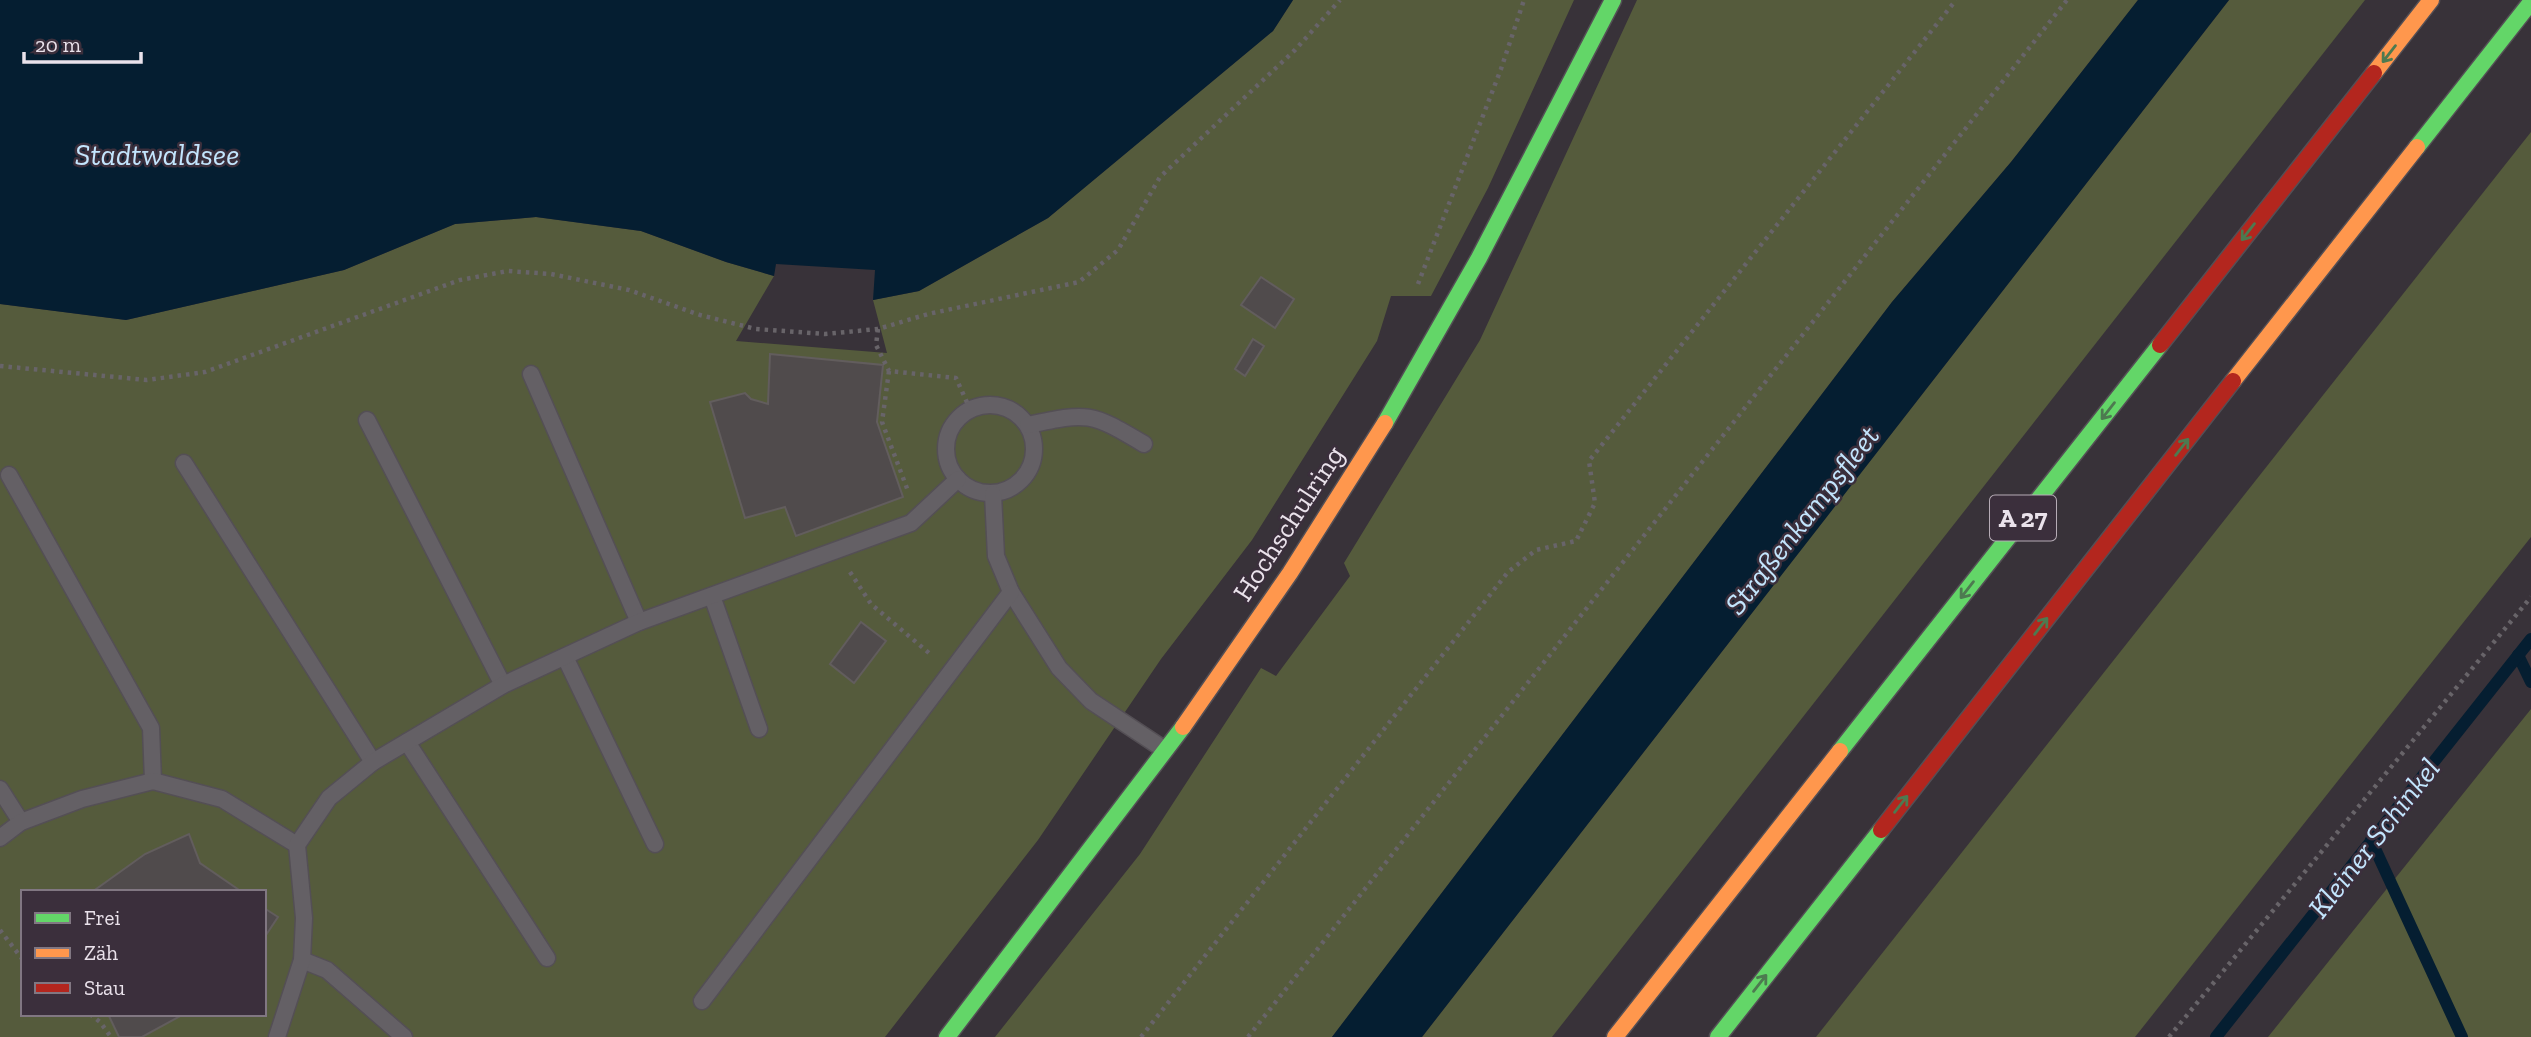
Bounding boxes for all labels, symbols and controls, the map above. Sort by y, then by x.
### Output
scale bar [24,21,142,65]
text: 20 m [35,32,81,57]
one-way arrow [2382,44,2397,62]
water label: Stadtwaldsee [75,137,239,173]
one-way arrow [2241,223,2256,241]
one-way arrow [2100,402,2115,420]
water label: Straßenkampsfleet [1717,418,1887,622]
one-way arrow [2174,438,2189,456]
street label: Hochschulring [1226,439,1351,607]
road number: A 27 [1990,496,2056,540]
one-way arrow [1960,580,1975,599]
one-way arrow [2034,617,2049,635]
water label: Kleiner Schinkel [2301,751,2447,925]
one-way arrow [1893,796,1908,814]
legend [21,890,266,1016]
text: Frei [84,905,120,930]
text: Zäh [84,940,118,965]
text: Stau [84,975,125,1000]
one-way arrow [1752,975,1768,993]

